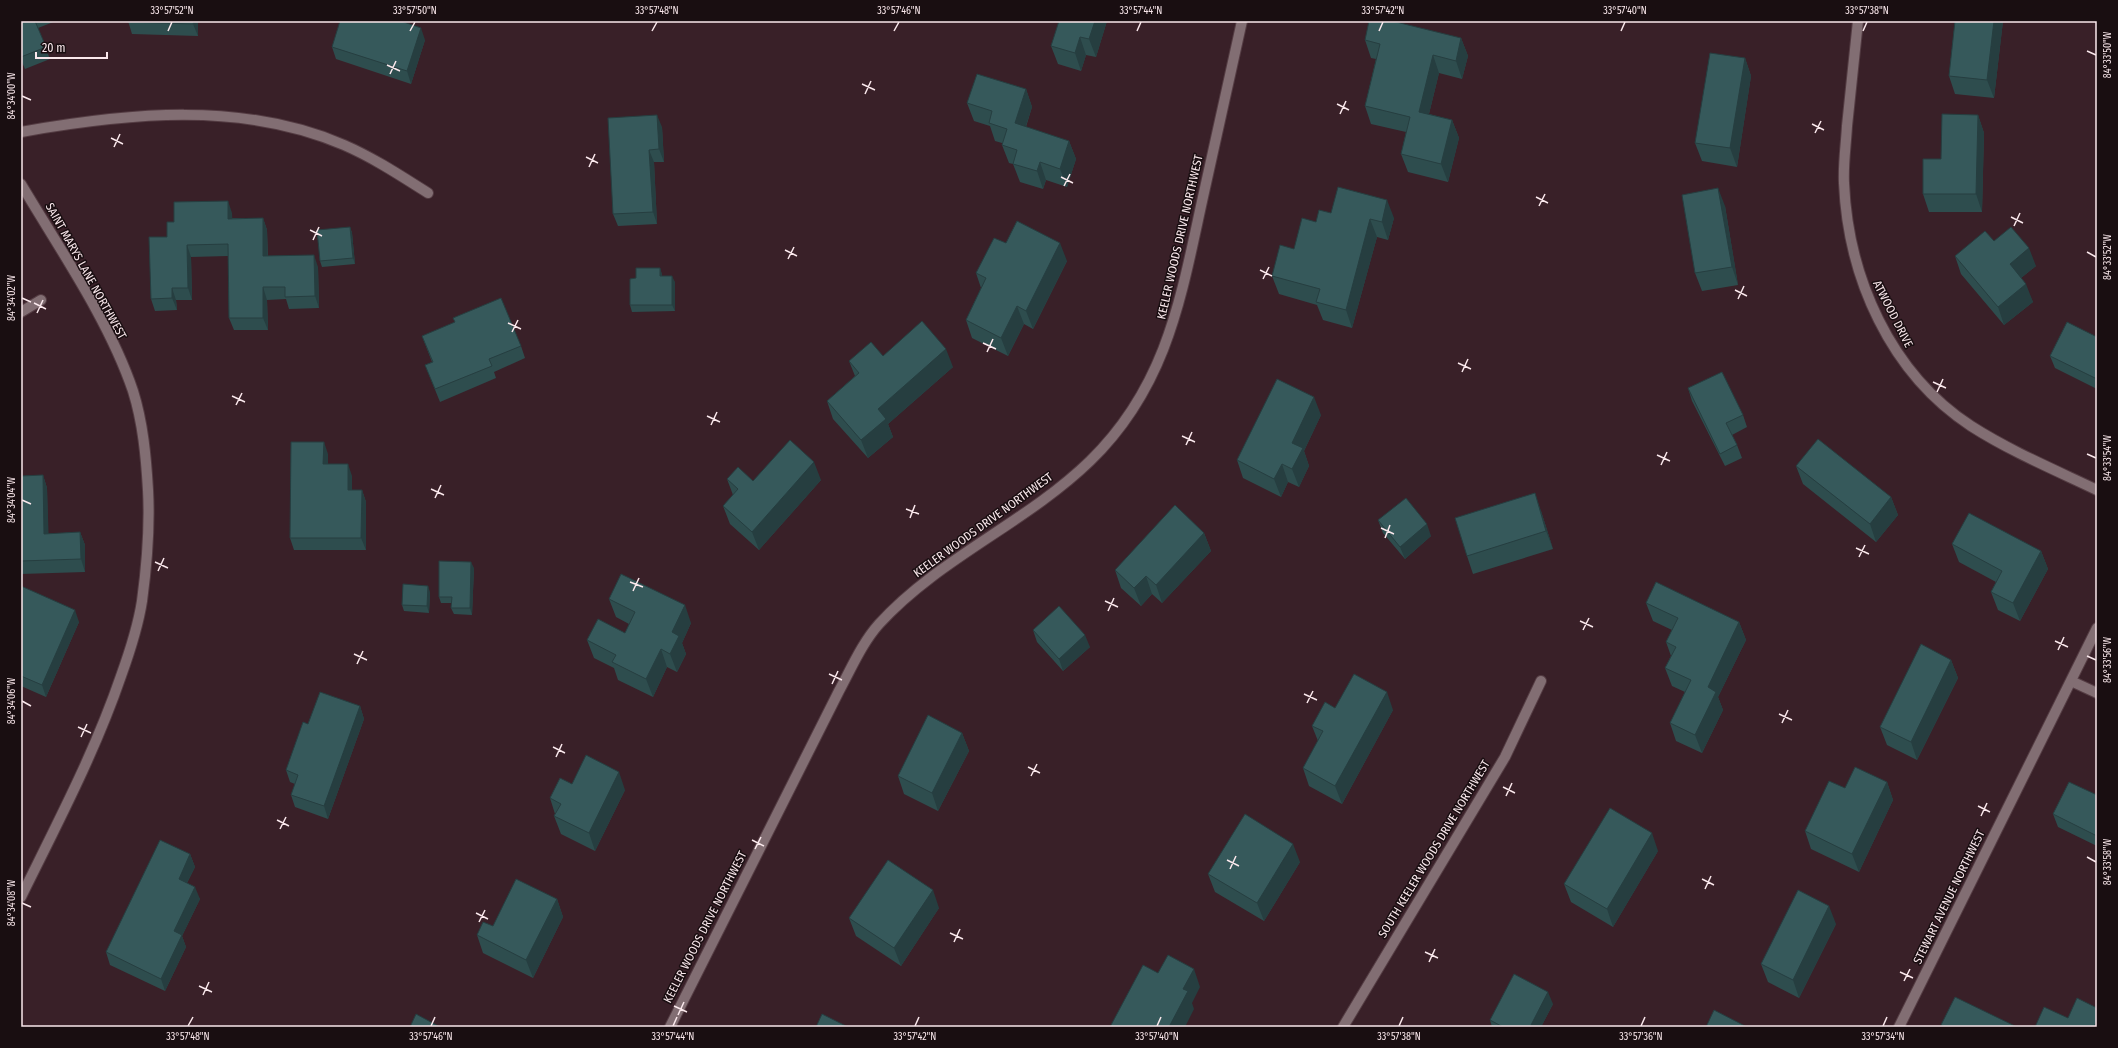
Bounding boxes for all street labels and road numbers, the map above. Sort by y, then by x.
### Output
street label: KEELER WOODS DRIVE NORTHWEST [1154,153,1206,321]
street label: SAINT MARYS LANE NORTHWEST [43,200,130,342]
street label: ATWOOD DRIVE [1870,278,1916,350]
street label: KEELER WOODS DRIVE NORTHWEST [911,470,1056,580]
street label: SOUTH KEELER WOODS DRIVE NORTHWEST [1375,757,1493,940]
street label: STEWART AVENUE NORTHWEST [1910,827,1988,966]
street label: KEELER WOODS DRIVE NORTHWEST [660,848,750,1005]

